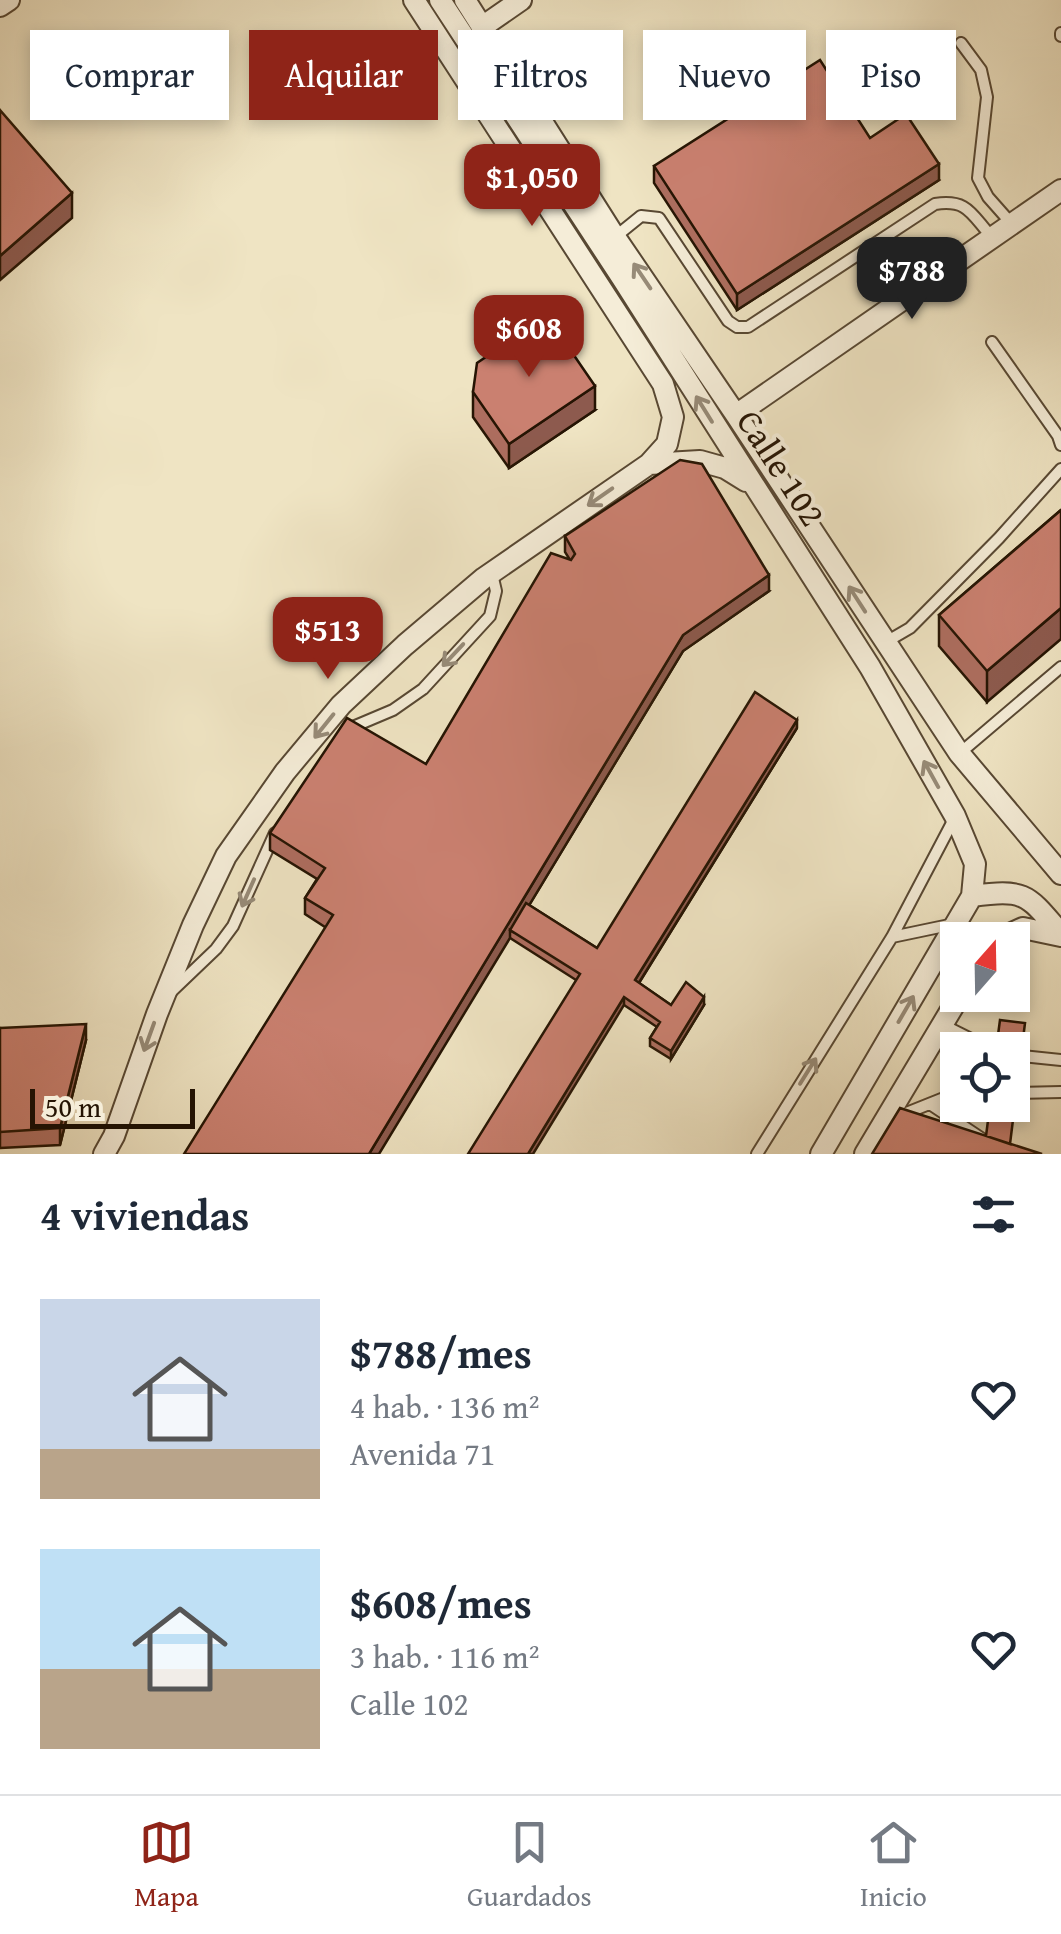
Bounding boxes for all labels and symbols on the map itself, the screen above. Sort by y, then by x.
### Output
pin: $1,050 [451,144,613,229]
pin: $788 [853,237,971,322]
one-way arrow [632,263,653,291]
pin: $608 [470,295,588,380]
one-way arrow [694,395,715,424]
street label: Calle 102 [725,399,838,536]
one-way arrow [587,486,615,507]
one-way arrow [847,586,868,614]
pin: $513 [269,597,387,682]
one-way arrow [442,642,465,667]
one-way arrow [313,712,335,738]
one-way arrow [921,760,941,789]
one-way arrow [237,877,256,907]
north arrow [940,922,1030,1012]
one-way arrow [896,995,916,1025]
one-way arrow [139,1021,157,1052]
one-way arrow [798,1057,819,1086]
scale bar [30,1084,195,1128]

